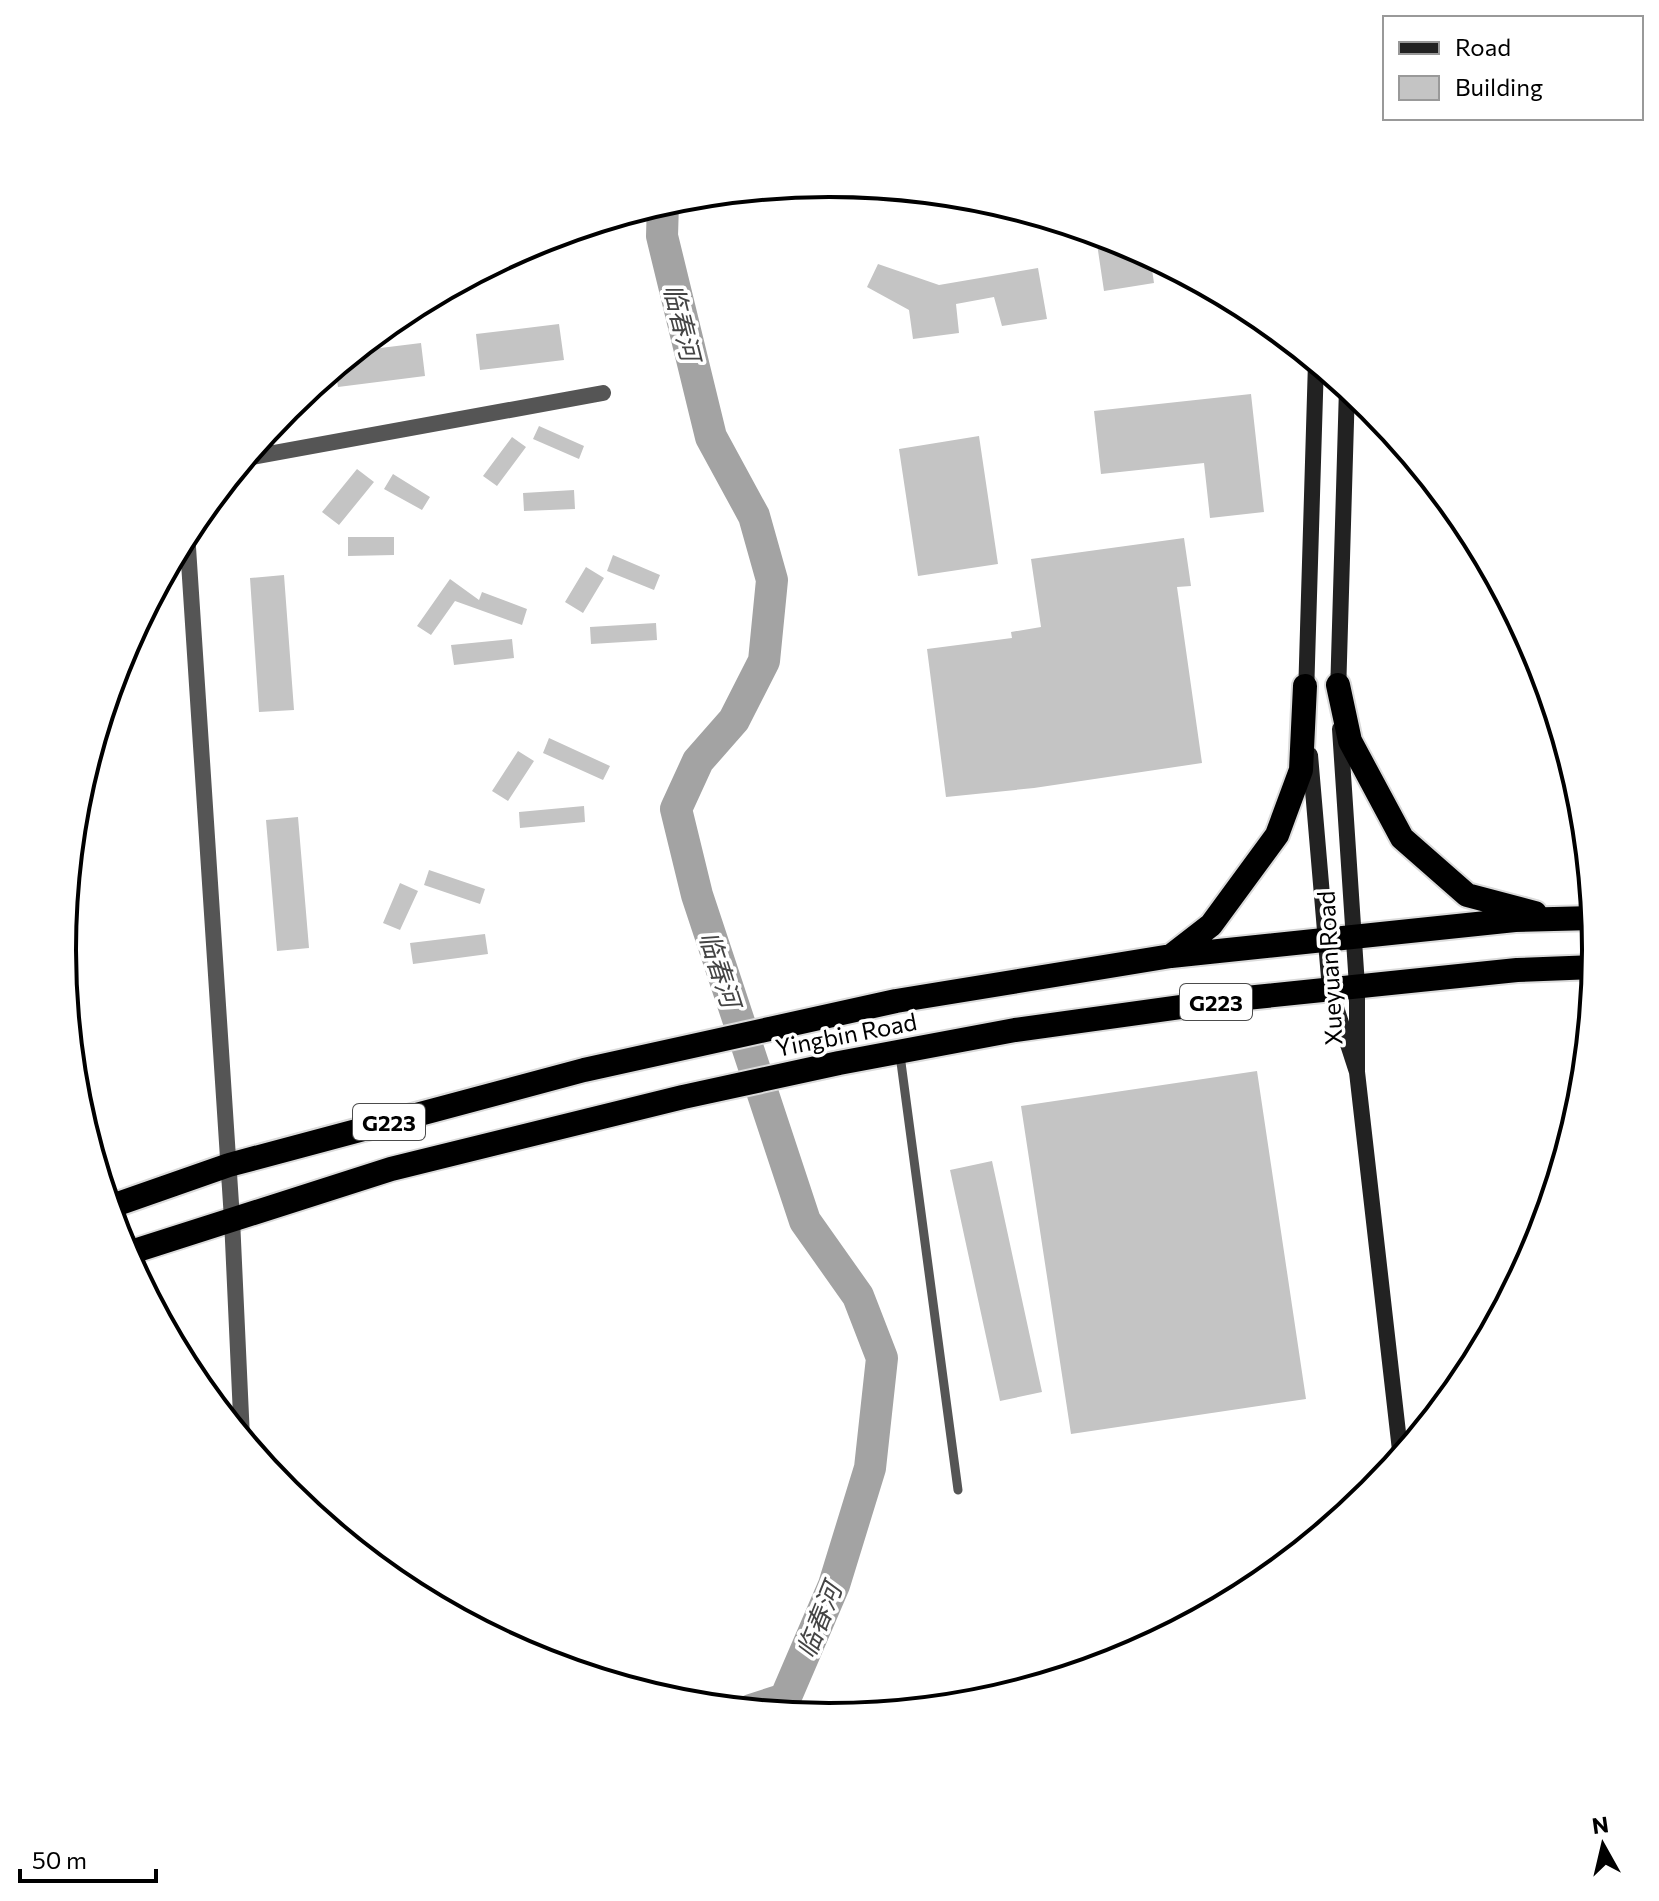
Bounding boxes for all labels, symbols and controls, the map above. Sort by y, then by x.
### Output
legend [1383,16,1643,120]
text: Road [1455,32,1511,61]
text: Building [1455,72,1543,101]
water label: 临春河 [659,280,709,368]
street label: Xueyuan Road [1310,890,1348,1046]
water label: 临春河 [694,927,749,1016]
road number: G223 [1180,984,1252,1020]
street label: Yingbin Road [773,1006,919,1062]
road number: G223 [353,1104,425,1140]
water label: 临春河 [789,1573,849,1662]
north arrow [1563,1805,1643,1885]
text: N [1590,1810,1610,1839]
scale bar [20,1833,156,1883]
text: 50 m [32,1845,87,1874]

